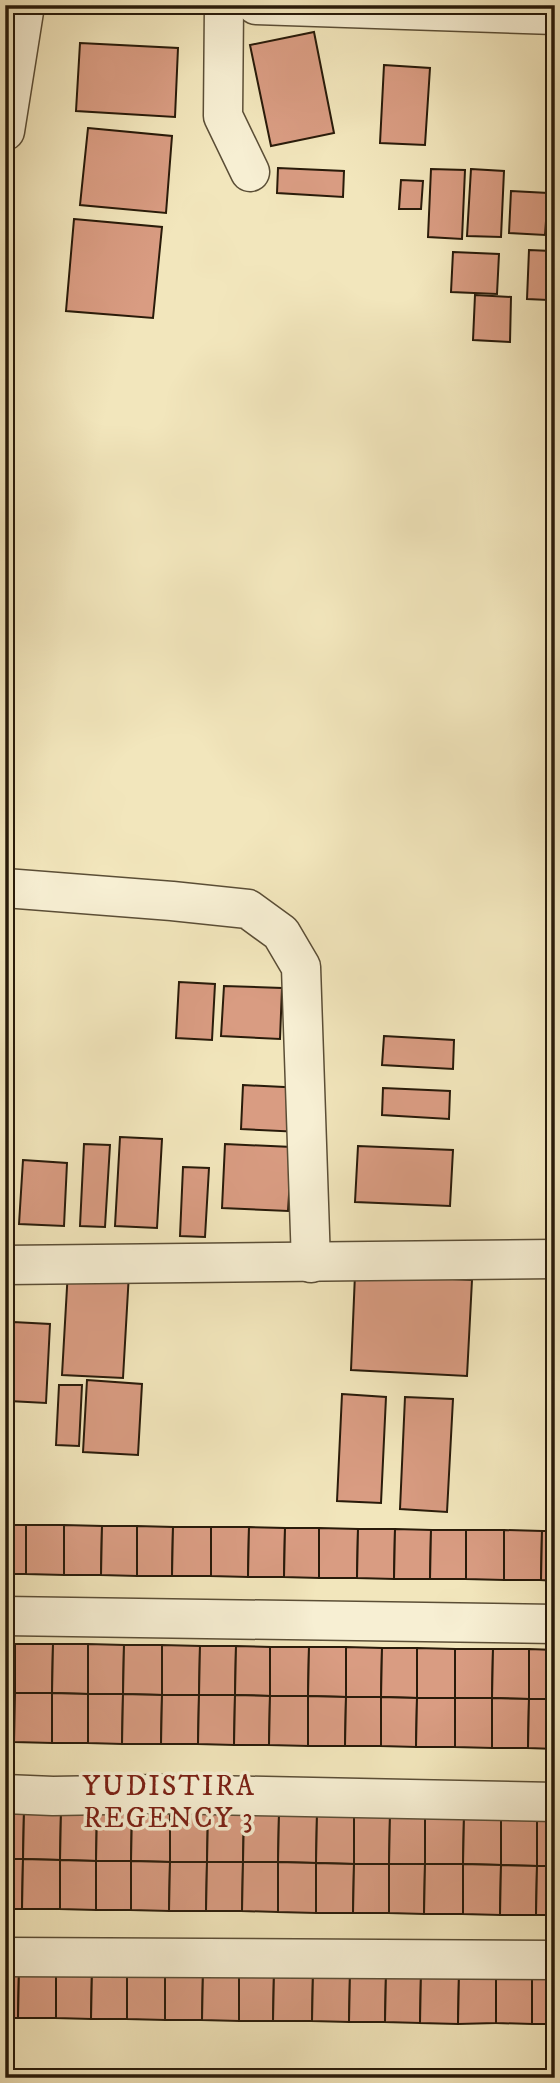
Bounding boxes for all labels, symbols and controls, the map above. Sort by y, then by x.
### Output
district label: YUDISTIRA REGENCY 3 [82,1769,256,1836]

